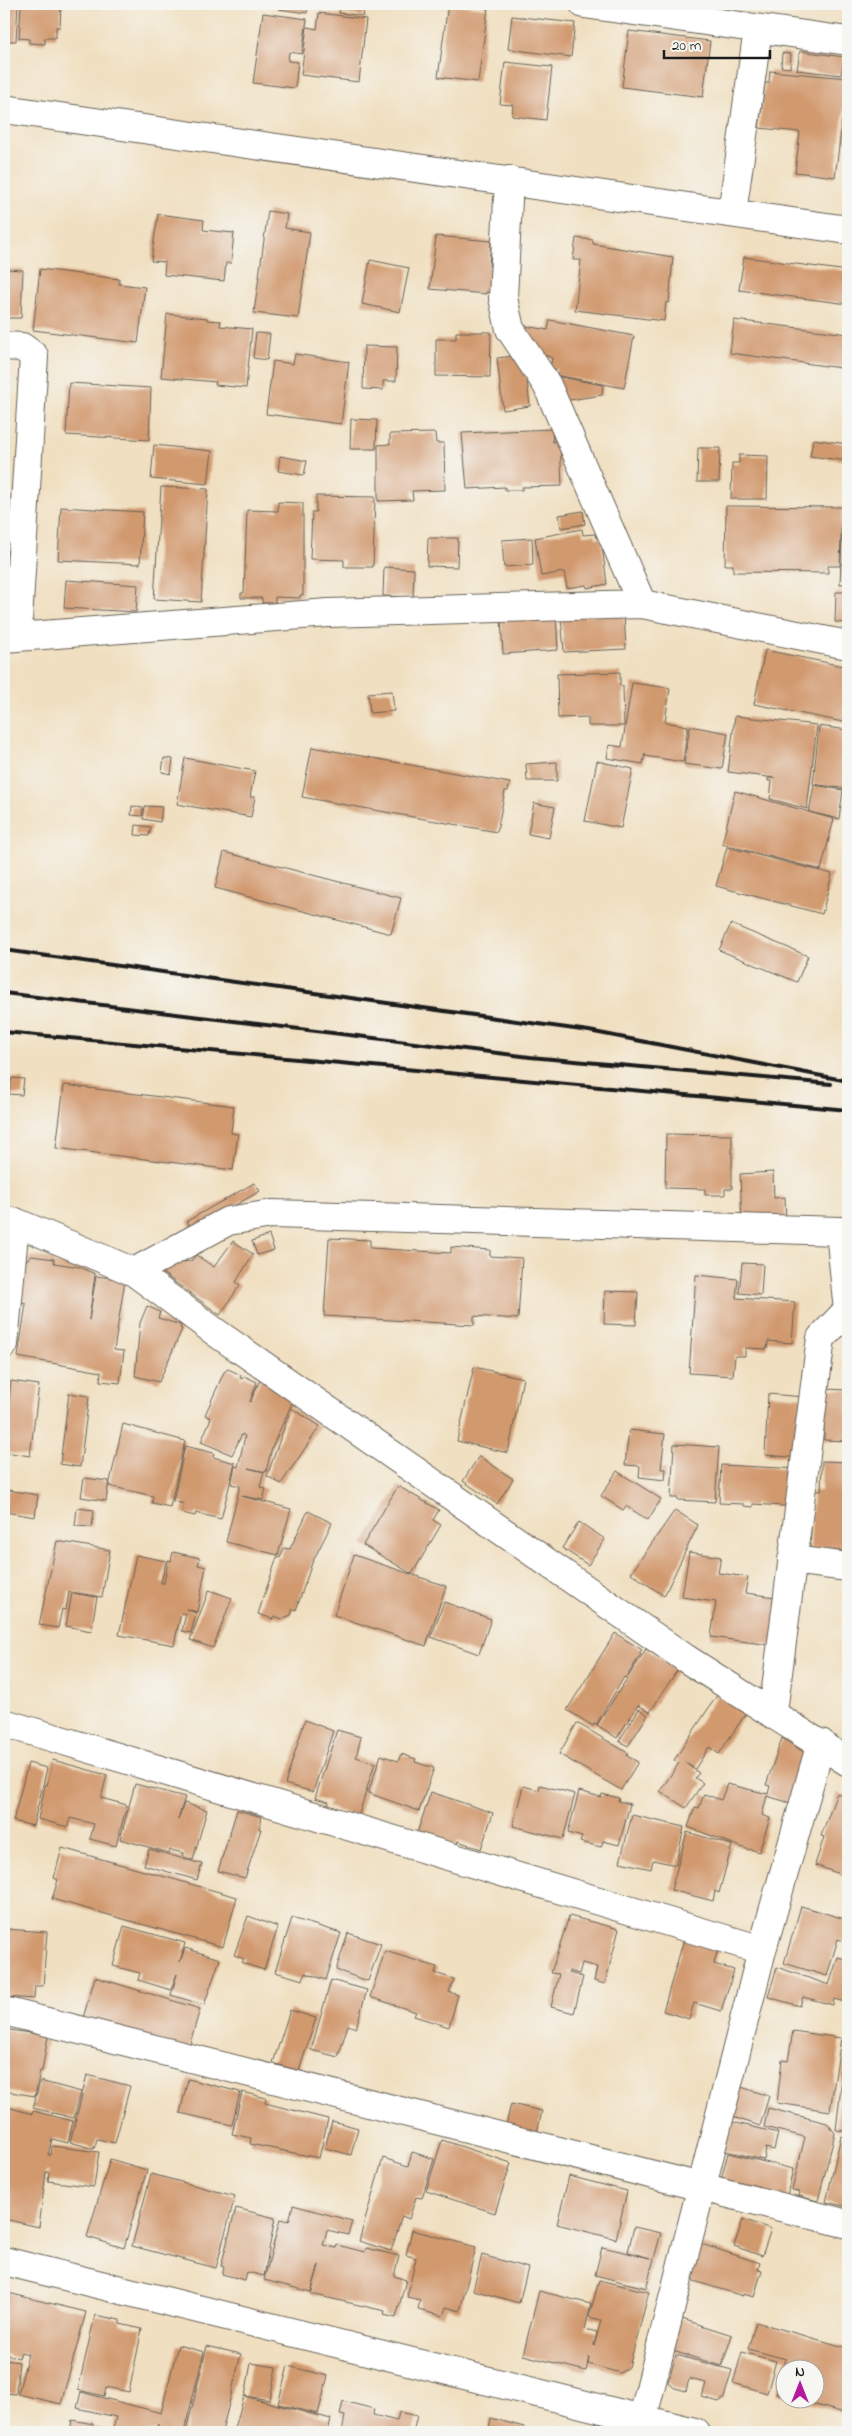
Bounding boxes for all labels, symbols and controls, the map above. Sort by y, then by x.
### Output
scale bar [664,28,771,60]
text: 20 m [672,35,702,57]
north arrow [774,2358,824,2408]
text: N [795,2362,805,2383]

